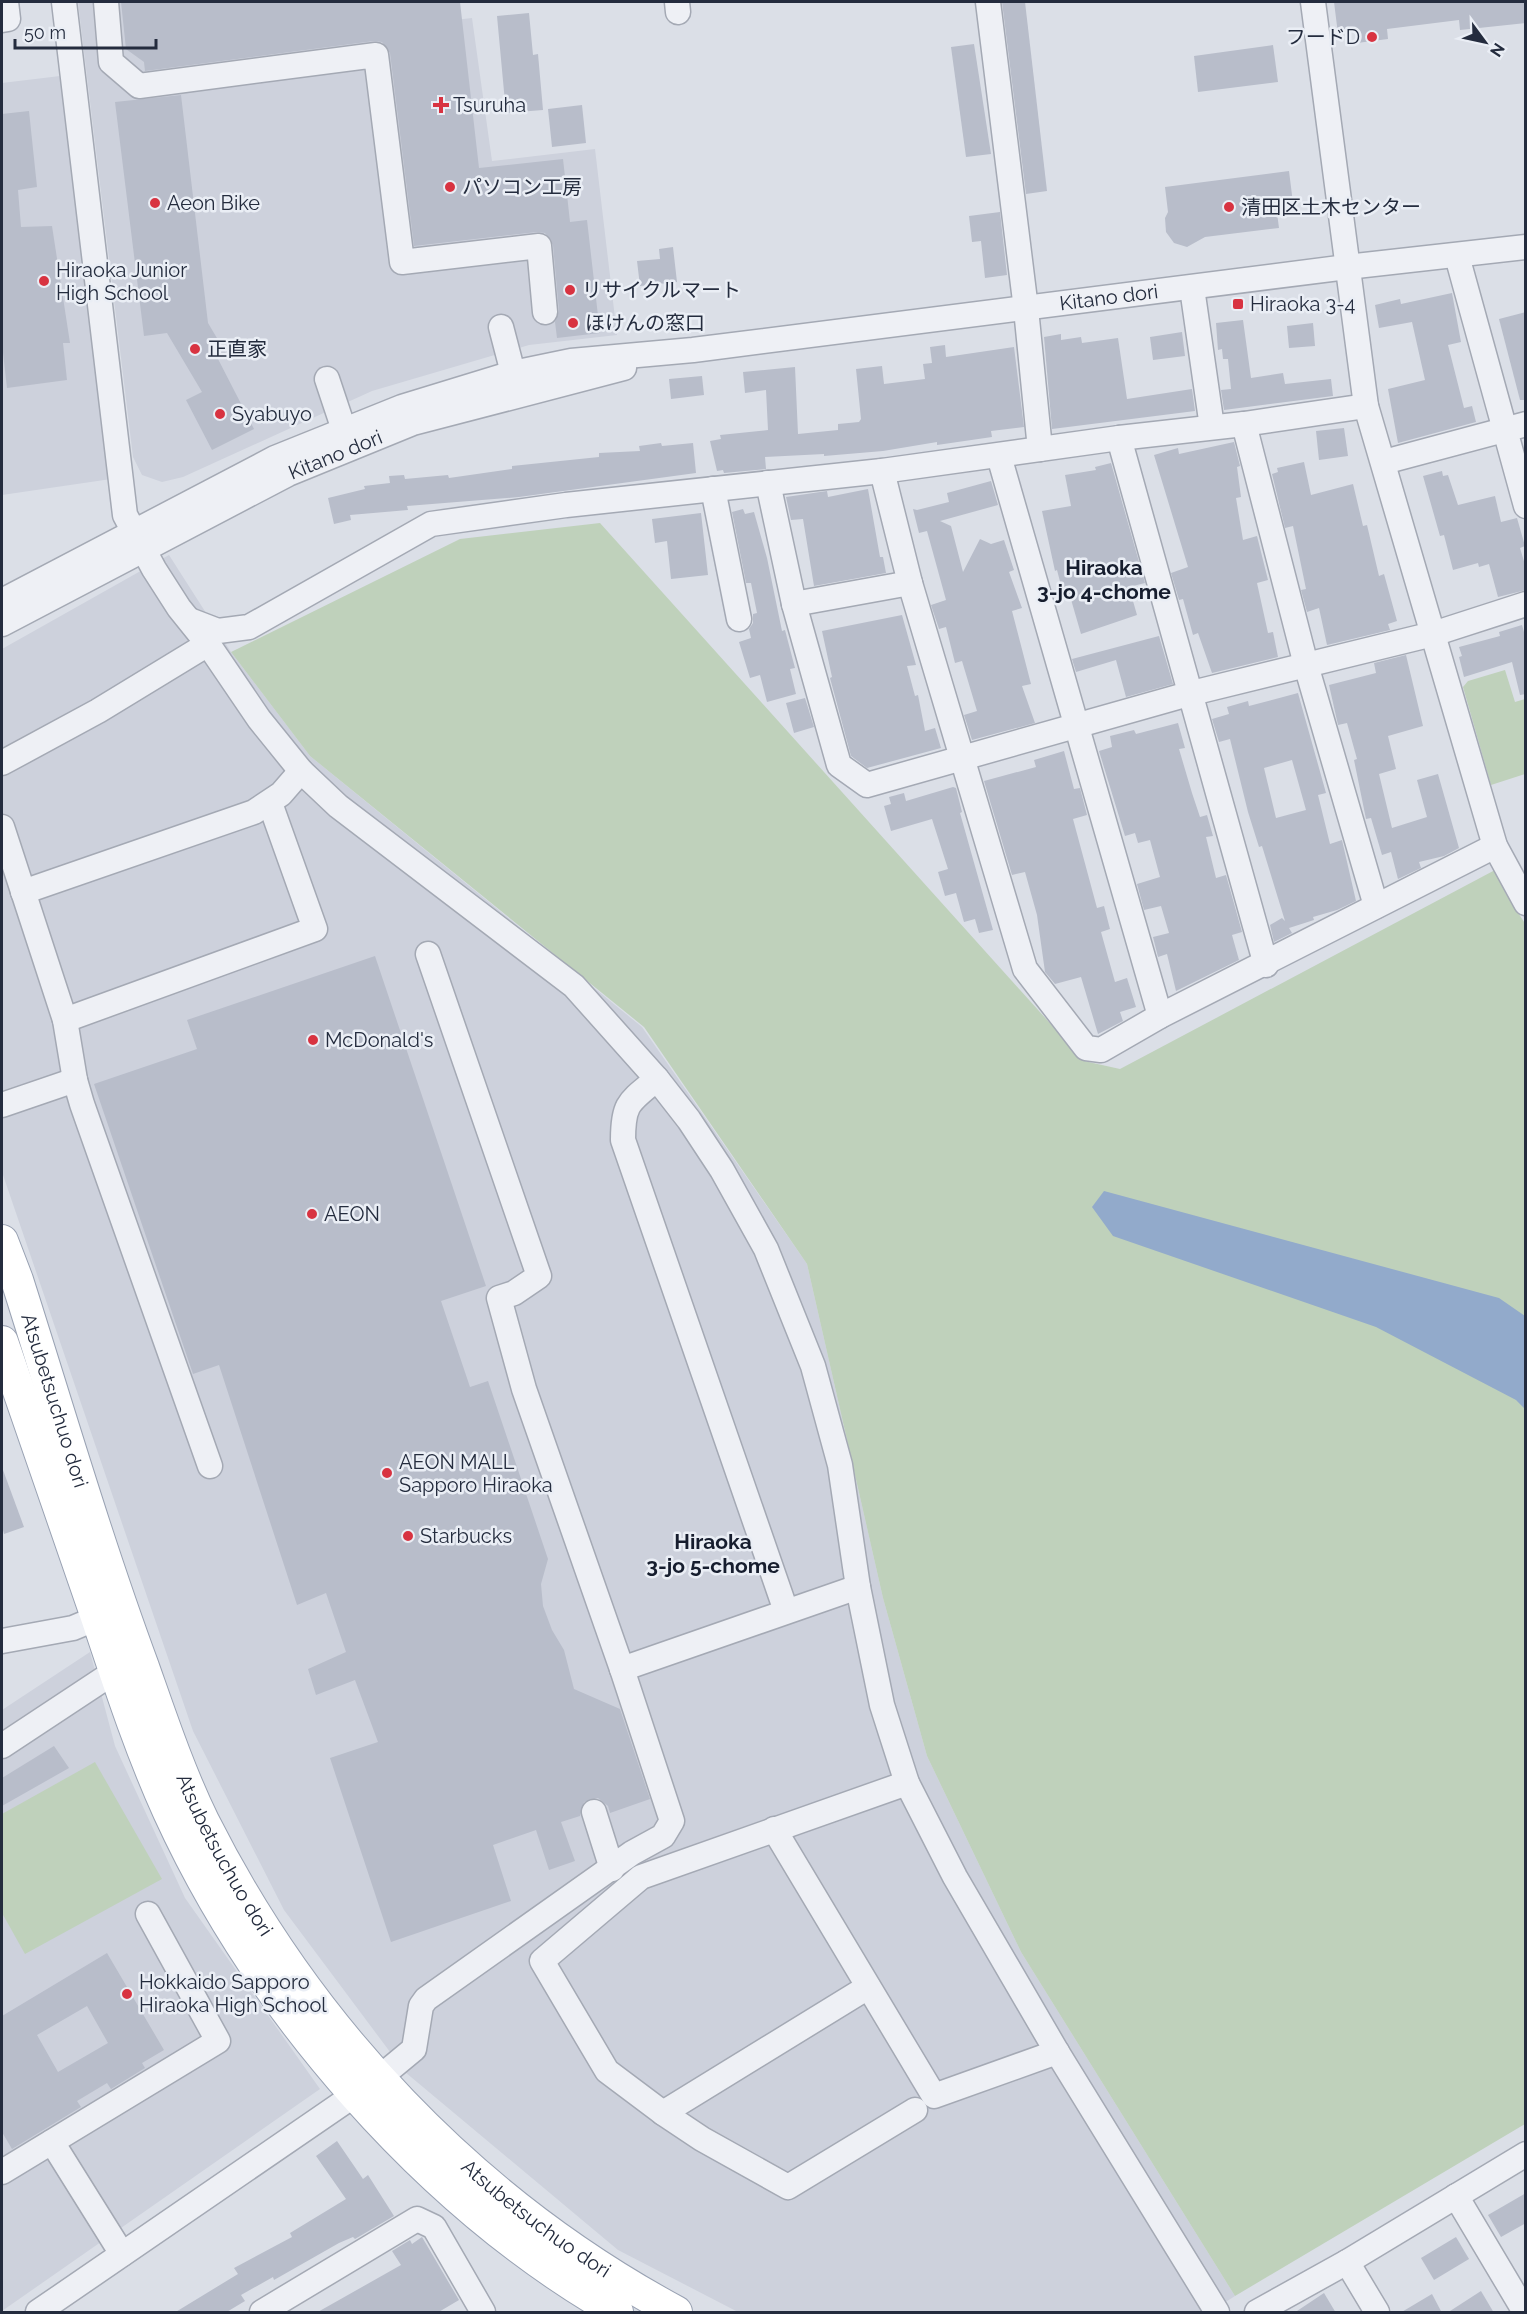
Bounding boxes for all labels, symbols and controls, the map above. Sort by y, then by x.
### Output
scale bar [15,12,156,50]
north arrow [1455,12,1515,72]
text: 50 m [24,22,66,43]
place label: フードD [1286,25,1360,49]
marker: フードD [1365,30,1379,44]
text: N [1486,40,1508,60]
place label: Tsuruha [453,93,526,117]
marker: Tsuruha [434,98,448,112]
place label: パソコン工房 [462,175,582,199]
marker: パソコン工房 [443,180,457,194]
place label: Aeon Bike [167,191,260,215]
place label: 清田区土木センター [1241,195,1421,219]
marker: Aeon Bike [148,196,162,210]
marker: 清田区土木センター [1222,200,1236,214]
place label: Hiraoka Junior High School [56,258,187,305]
marker: Hiraoka Junior High School [37,274,51,288]
place label: リサイクルマート [582,278,741,302]
street label: Kitano dori [1058,279,1160,315]
marker: リサイクルマート [563,283,577,297]
place label: Hiraoka 3-4 [1250,292,1355,316]
marker: Hiraoka 3-4 [1231,297,1245,311]
place label: ほけんの窓口 [585,311,705,335]
marker: ほけんの窓口 [566,316,580,330]
place label: 正直家 [207,337,267,361]
marker: 正直家 [188,342,202,356]
place label: Syabuyo [232,402,312,426]
marker: Syabuyo [213,407,227,421]
street label: Kitano dori [285,425,386,485]
district label: Hiraoka 3-jo 4-chome [1037,555,1171,604]
place label: McDonald's [325,1028,433,1052]
marker: McDonald's [306,1033,320,1047]
place label: AEON [324,1202,380,1226]
marker: AEON [305,1207,319,1221]
street label: Atsubetsuchuo dori [16,1310,93,1490]
place label: AEON MALL Sapporo Hiraoka [399,1450,553,1497]
marker: AEON MALL Sapporo Hiraoka [380,1466,394,1480]
place label: Starbucks [420,1524,512,1548]
marker: Starbucks [401,1529,415,1543]
district label: Hiraoka 3-jo 5-chome [646,1529,780,1578]
street label: Atsubetsuchuo dori [171,1770,278,1940]
place label: Hokkaido Sapporo Hiraoka High School [139,1970,327,2017]
marker: Hokkaido Sapporo Hiraoka High School [120,1987,134,2001]
street label: Atsubetsuchuo dori [457,2154,615,2283]

